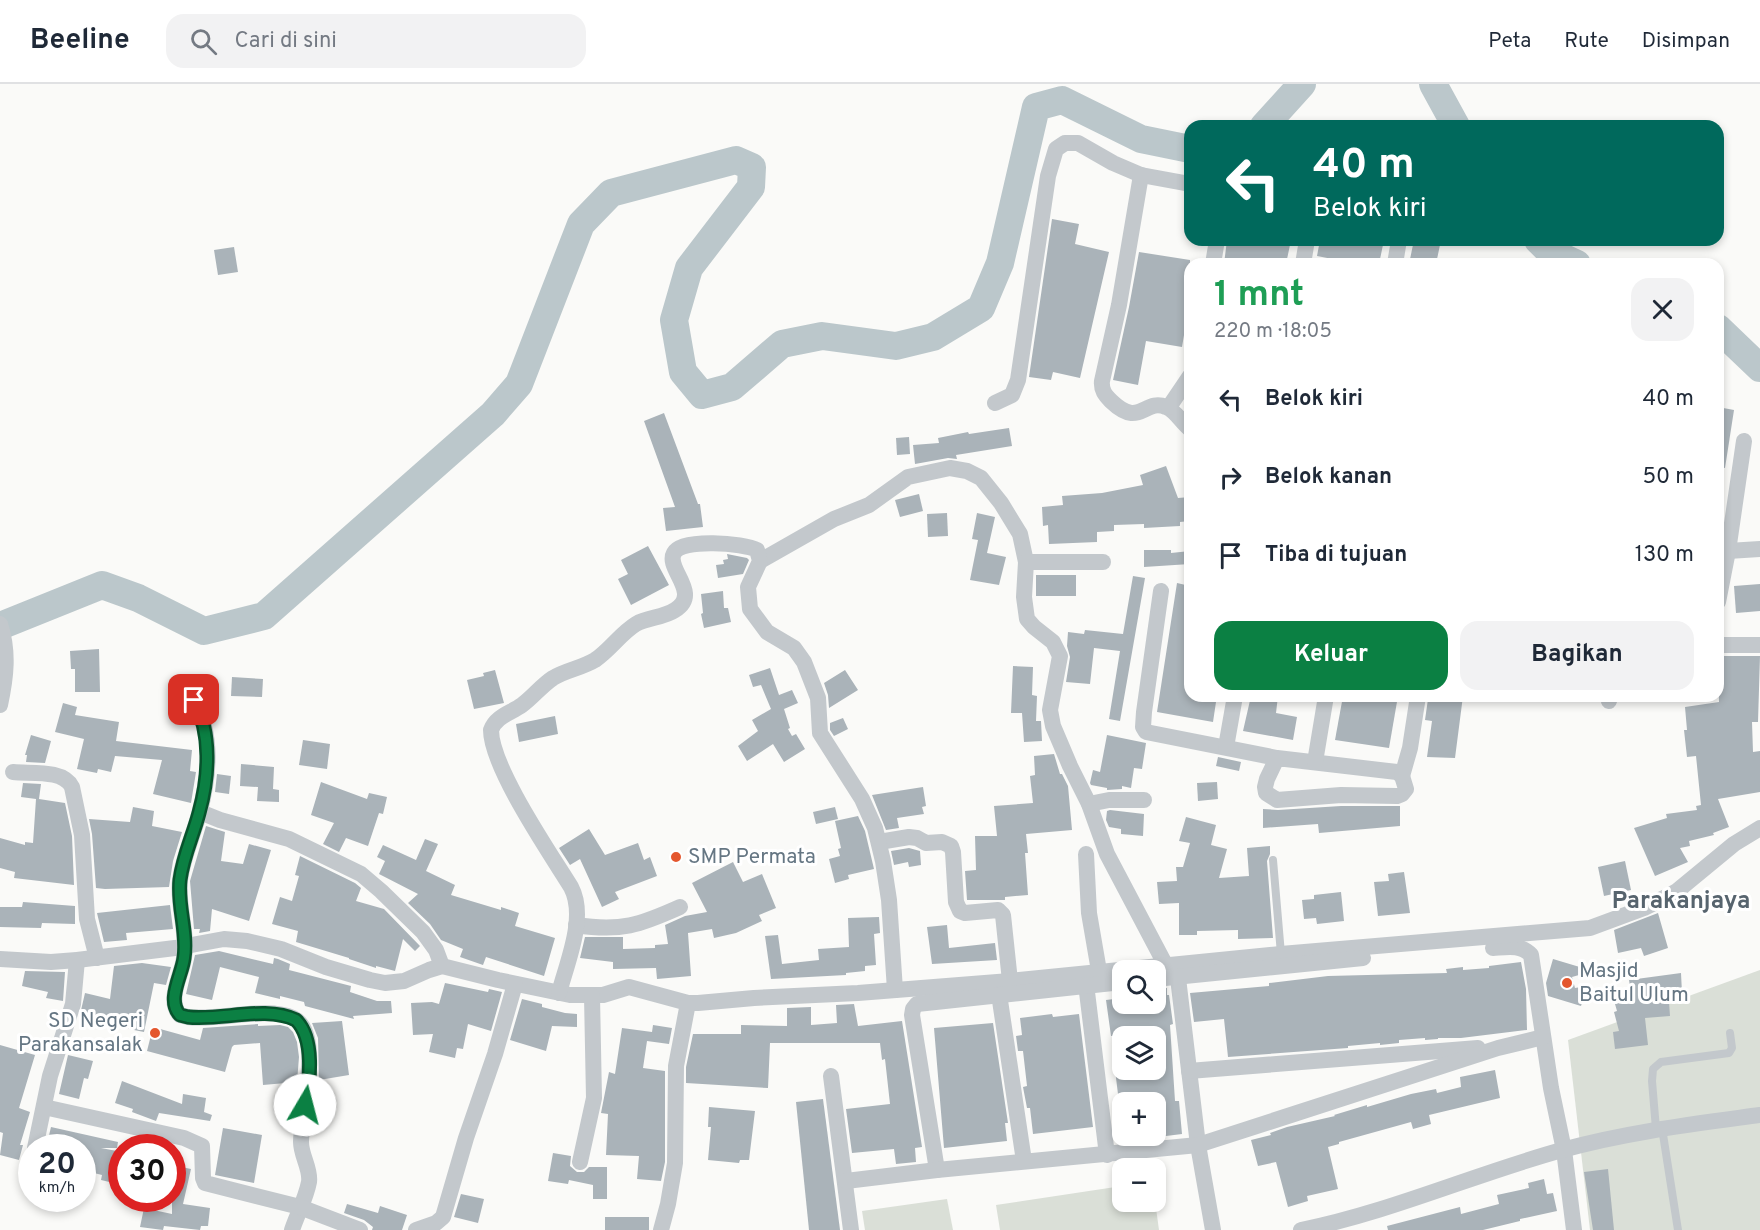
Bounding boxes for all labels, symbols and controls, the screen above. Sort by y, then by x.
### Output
search box [166,14,586,68]
text: Beeline [30,23,130,59]
icon: search [187,25,220,58]
text: Cari di sini [235,28,337,55]
text: Peta [1488,28,1531,55]
text: Rute [1564,28,1609,55]
text: Disimpan [1642,28,1730,55]
text: 40 m [1313,140,1415,193]
icon: left [1214,144,1292,222]
text: Belok kiri [1313,192,1427,226]
text: 1 mnt [1214,273,1304,319]
button: close [1631,278,1694,341]
text: 220 m · 18:05 [1214,319,1332,345]
icon: left [1214,383,1247,416]
text: Belok kiri [1265,386,1363,413]
text: 40 m [1642,386,1694,413]
icon: right [1214,461,1247,494]
text: Belok kanan [1265,464,1392,491]
text: 50 m [1642,464,1694,491]
icon: arrive [1214,539,1247,572]
text: Tiba di tujuan [1265,542,1407,569]
text: 130 m [1635,542,1694,569]
button: Keluar [1214,621,1448,690]
button: Bagikan [1460,621,1694,690]
pin [168,674,219,725]
icon: arrive [177,683,210,716]
place label: SMP Permata [688,844,816,871]
marker: SMP Permata [669,850,683,864]
district label: Parakanjaya [1612,887,1750,917]
place label: Masjid Baitul Ulum [1579,958,1689,1009]
map controls [1112,960,1166,1212]
button: search [1112,960,1166,1014]
marker: Masjid Baitul Ulum [1560,976,1574,990]
place label: SD Negeri Parakansalak [18,1008,143,1059]
marker: SD Negeri Parakansalak [148,1026,162,1040]
button: layers [1112,1026,1166,1080]
position arrow [273,1073,337,1137]
button: + [1112,1092,1166,1146]
speed limit sign: 30 [108,1134,186,1212]
text: 20 [38,1147,76,1184]
button: − [1112,1158,1166,1212]
text: km/h [39,1179,75,1198]

